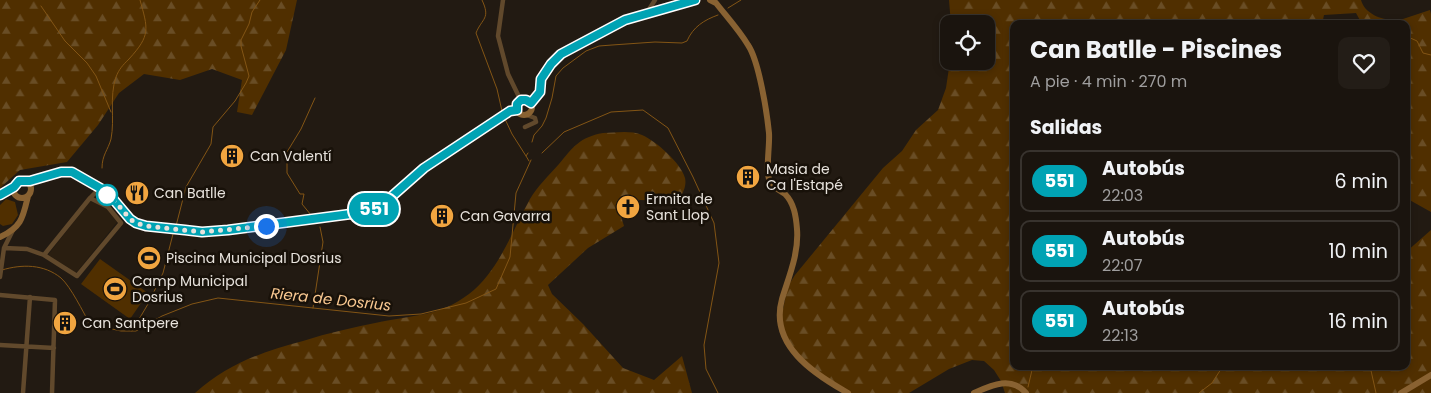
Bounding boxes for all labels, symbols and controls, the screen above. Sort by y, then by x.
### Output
map controls [940,15,995,70]
button: locate [940,15,995,70]
text: Can Batlle - Piscines [1030,33,1282,66]
button: heart [1338,37,1390,89]
text: A pie · 4 min · 270 m [1030,70,1187,93]
text: Salidas [1030,114,1102,141]
building icon: Can Valentí [219,143,245,169]
place label: Can Valentí [250,146,332,166]
text: Autobús [1102,155,1185,182]
place label: Masia de Ca l'Estapé [766,159,843,195]
building icon: Masia de Ca l'Estapé [735,164,761,190]
text: 551 [1044,168,1075,193]
text: 6 min [1334,168,1388,195]
restaurant icon: Can Batlle [124,180,150,206]
place label: Can Batlle [154,183,226,203]
unlabelled marker [96,184,118,206]
text: 22:03 [1102,184,1143,207]
place label: Ermita de Sant Llop [646,189,713,225]
line badge: 551 [345,193,403,225]
church icon: Ermita de Sant Llop [615,194,641,220]
text: 551 [359,196,389,221]
building icon: Can Gavarra [429,203,455,229]
place label: Can Gavarra [460,206,551,226]
your location [254,214,279,239]
text: Autobús [1102,225,1185,252]
text: 551 [1044,238,1075,263]
text: 10 min [1329,238,1388,265]
sports icon: Piscina Municipal Dosrius [136,245,162,271]
place label: Piscina Municipal Dosrius [166,248,342,268]
text: 22:07 [1102,254,1143,277]
place label: Camp Municipal Dosrius [132,271,248,307]
sports icon: Camp Municipal Dosrius [102,276,128,302]
water label: Riera de Dosrius [270,282,392,316]
text: Autobús [1102,295,1185,322]
text: 551 [1044,308,1075,333]
text: 16 min [1328,308,1388,335]
building icon: Can Santpere [52,310,78,336]
place label: Can Santpere [82,313,179,333]
text: 22:13 [1102,324,1138,347]

